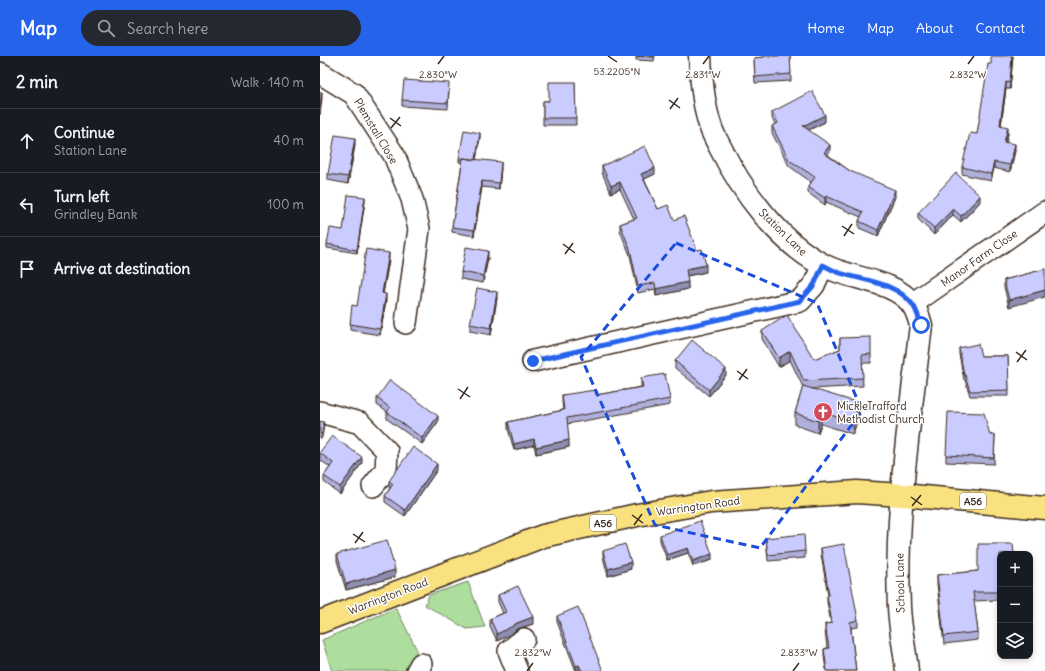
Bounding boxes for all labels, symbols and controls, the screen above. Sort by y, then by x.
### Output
search box [81,10,361,46]
text: Map [20,16,57,40]
icon: search [95,17,117,39]
text: Search here [127,19,208,38]
text: Home [807,19,845,37]
text: Map [867,19,894,37]
text: About [916,19,954,37]
text: Contact [976,19,1025,37]
text: 53.2205°N [593,65,641,78]
text: 2.830°W [419,68,457,81]
text: 2.831°W [685,68,721,81]
text: 2.832°W [950,68,986,81]
text: 2 min [16,71,58,93]
text: Walk · 140 m [231,74,304,91]
street label: Plemstall Close [351,96,401,166]
text: Continue [54,123,115,142]
icon: ahead [16,130,38,152]
text: 40 m [273,132,304,149]
text: Station Lane [54,142,127,159]
text: Turn left [54,187,109,206]
icon: left [16,194,38,216]
text: 100 m [267,196,304,213]
text: Grindley Bank [54,206,137,223]
street label: Station Lane [756,206,810,259]
street label: Manor Farm Close [938,226,1020,290]
icon: arrive [16,258,38,280]
text: Arrive at destination [54,259,190,278]
route start [912,316,930,334]
route end [524,352,542,370]
place label: MickleTrafford Methodist Church [837,399,925,426]
church icon: MickleTrafford Methodist Church [812,401,834,423]
street label: Warrington Road [655,493,741,519]
road number: A56 [960,493,986,509]
road number: A56 [590,515,616,531]
map controls [997,551,1033,659]
button: + [997,551,1033,587]
street label: School Lane [892,553,908,613]
street label: Warrington Road [346,574,430,618]
button: − [997,587,1033,623]
button: layers [997,623,1033,659]
text: 2.832°W [515,646,551,659]
text: 2.833°W [780,646,818,659]

